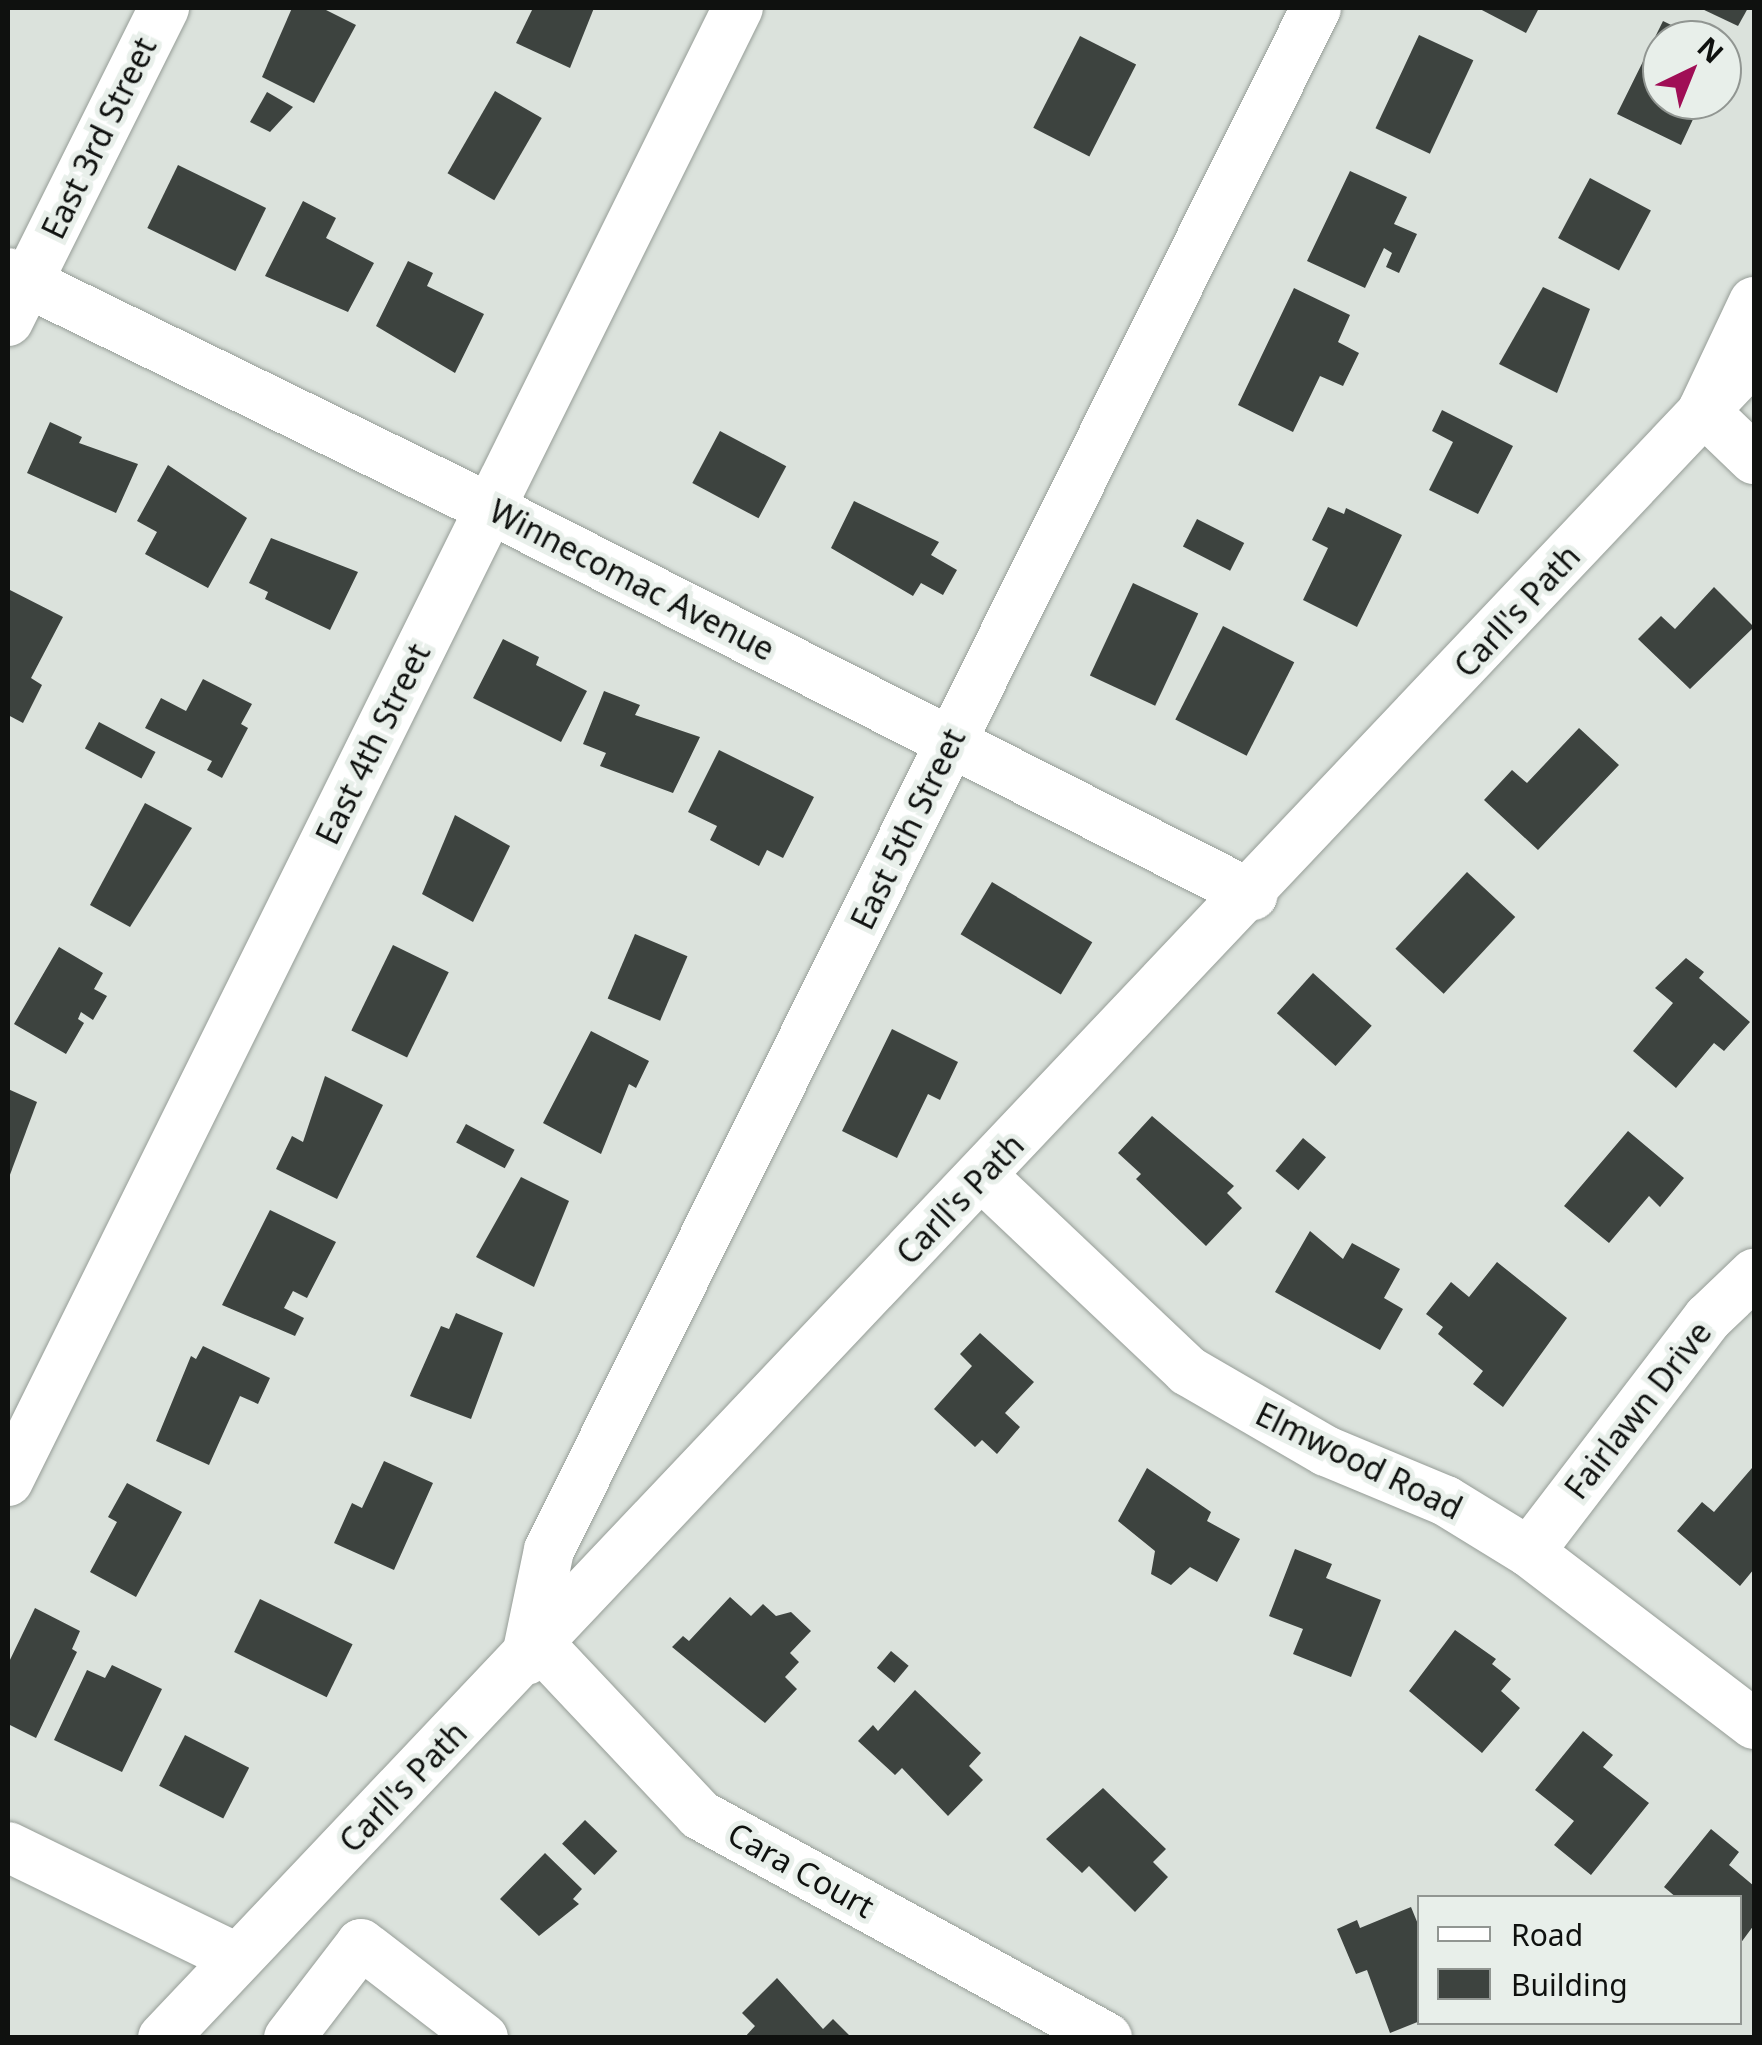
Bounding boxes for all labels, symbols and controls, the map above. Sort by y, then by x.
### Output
north arrow [1642,20,1742,120]
text: N [1690,28,1732,71]
street label: East 3rd Street [34,31,164,245]
street label: Winnecomac Avenue [483,492,781,668]
street label: Carll's Path [1446,537,1588,685]
street label: East 4th Street [308,638,438,850]
street label: East 5th Street [843,723,973,935]
street label: Carll's Path [888,1126,1032,1272]
street label: Fairlawn Drive [1557,1314,1719,1506]
street label: Elmwood Road [1250,1394,1468,1528]
street label: Carll's Path [331,1714,475,1860]
street label: Cara Court [721,1814,881,1926]
legend [1417,1895,1742,2025]
text: Road [1511,1914,1583,1955]
text: Building [1511,1964,1628,2005]

